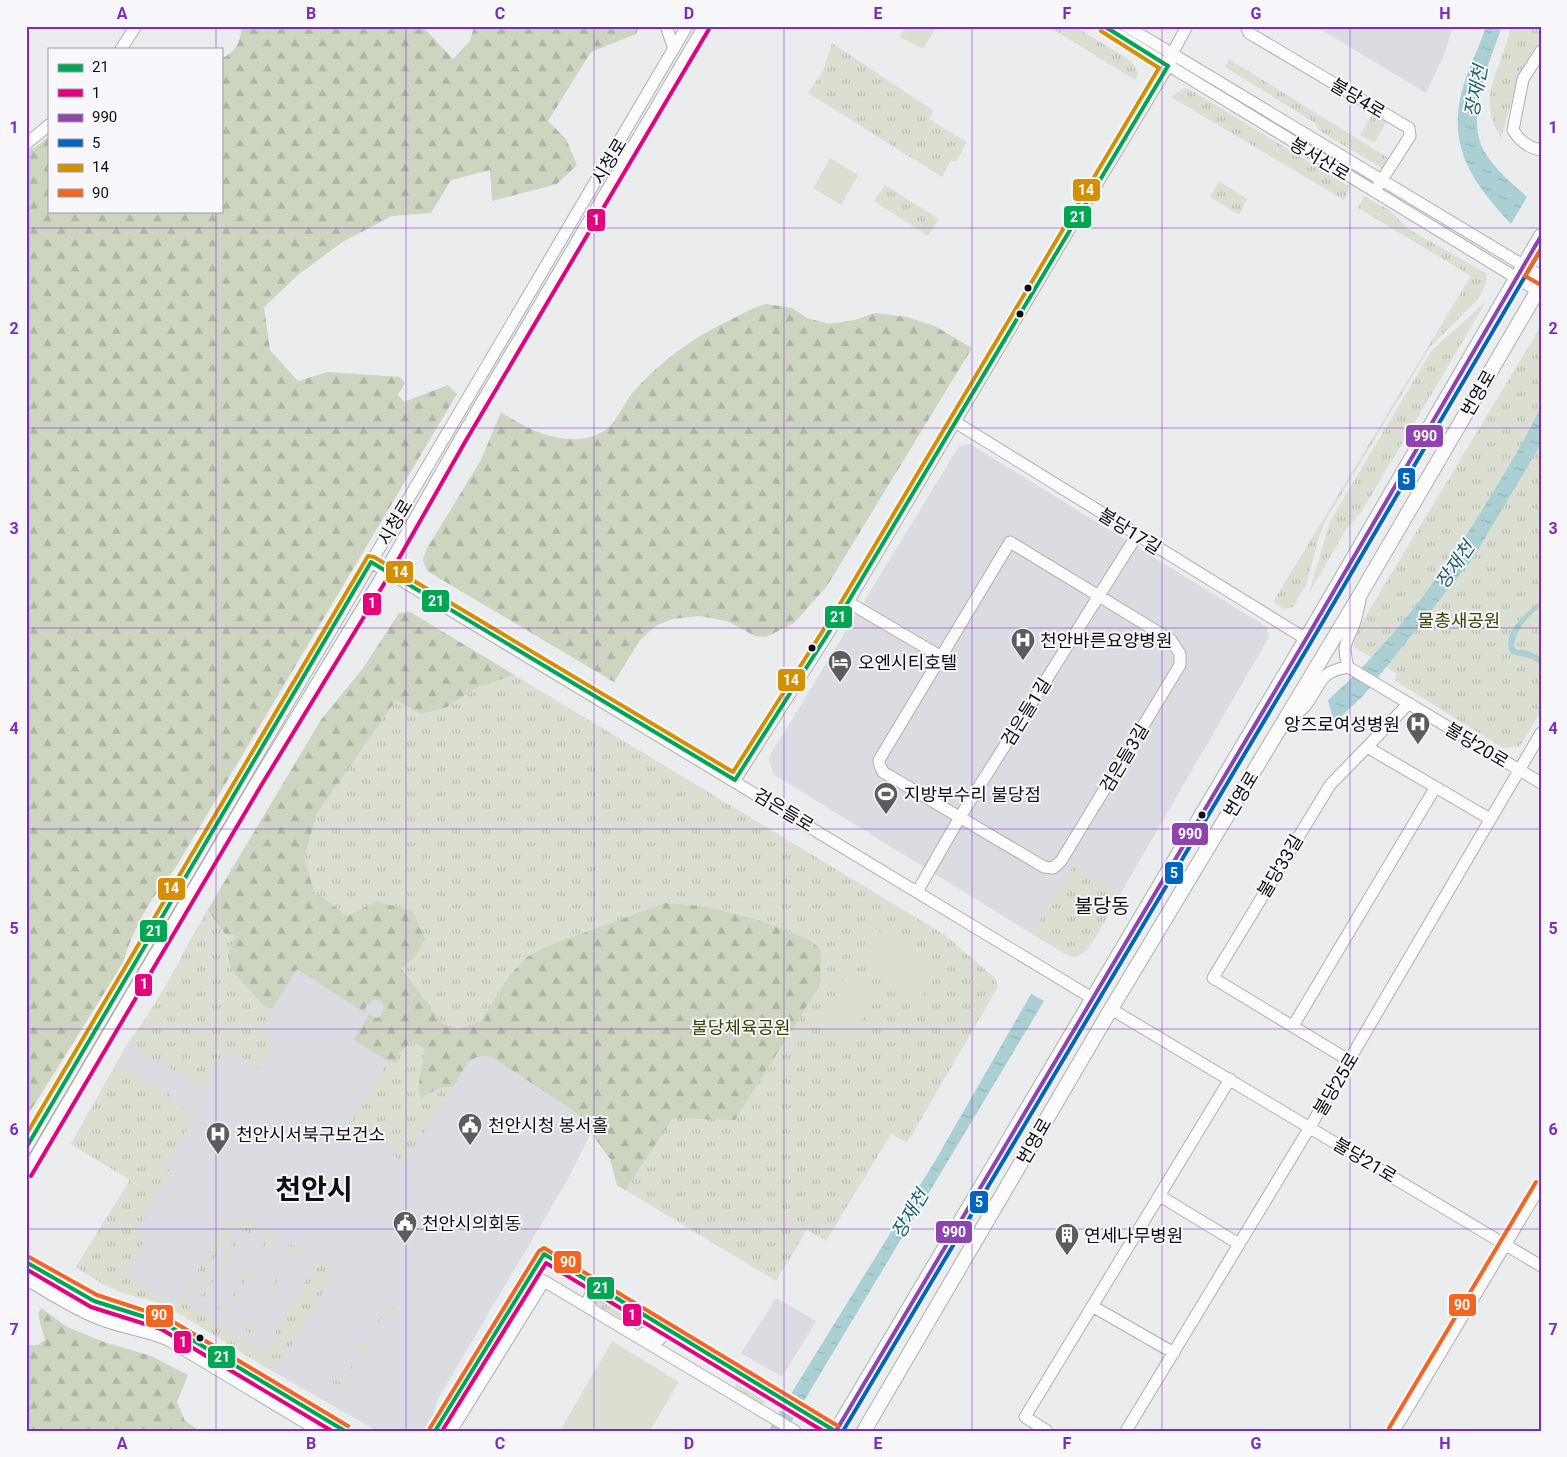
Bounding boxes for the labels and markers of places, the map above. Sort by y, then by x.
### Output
unlabelled marker [1023,283,1033,293]
unlabelled marker [1015,309,1025,319]
hospital icon: 천안바른요양병원 [1010,627,1036,661]
place label: 천안바른요양병원 [1040,630,1172,651]
unlabelled marker [807,643,817,653]
hotel icon: 오엔시티호텔 [827,649,853,683]
place label: 오엔시티호텔 [858,652,957,673]
hospital icon: 앙즈로여성병원 [1405,711,1431,745]
place label: 앙즈로여성병원 [1284,714,1400,735]
sports icon: 지방부수리 불당점 [873,781,899,815]
place label: 지방부수리 불당점 [904,784,1041,805]
unlabelled marker [1197,810,1207,820]
public building icon: 천안시청 봉서홀 [457,1112,483,1146]
place label: 천안시청 봉서홀 [488,1115,608,1136]
hospital icon: 천안시서북구보건소 [205,1121,231,1155]
place label: 천안시서북구보건소 [236,1124,385,1145]
public building icon: 천안시의회동 [392,1210,418,1244]
place label: 천안시의회동 [422,1213,521,1234]
building icon: 연세나무병원 [1054,1222,1080,1256]
place label: 연세나무병원 [1084,1225,1183,1246]
unlabelled marker [195,1333,205,1343]

